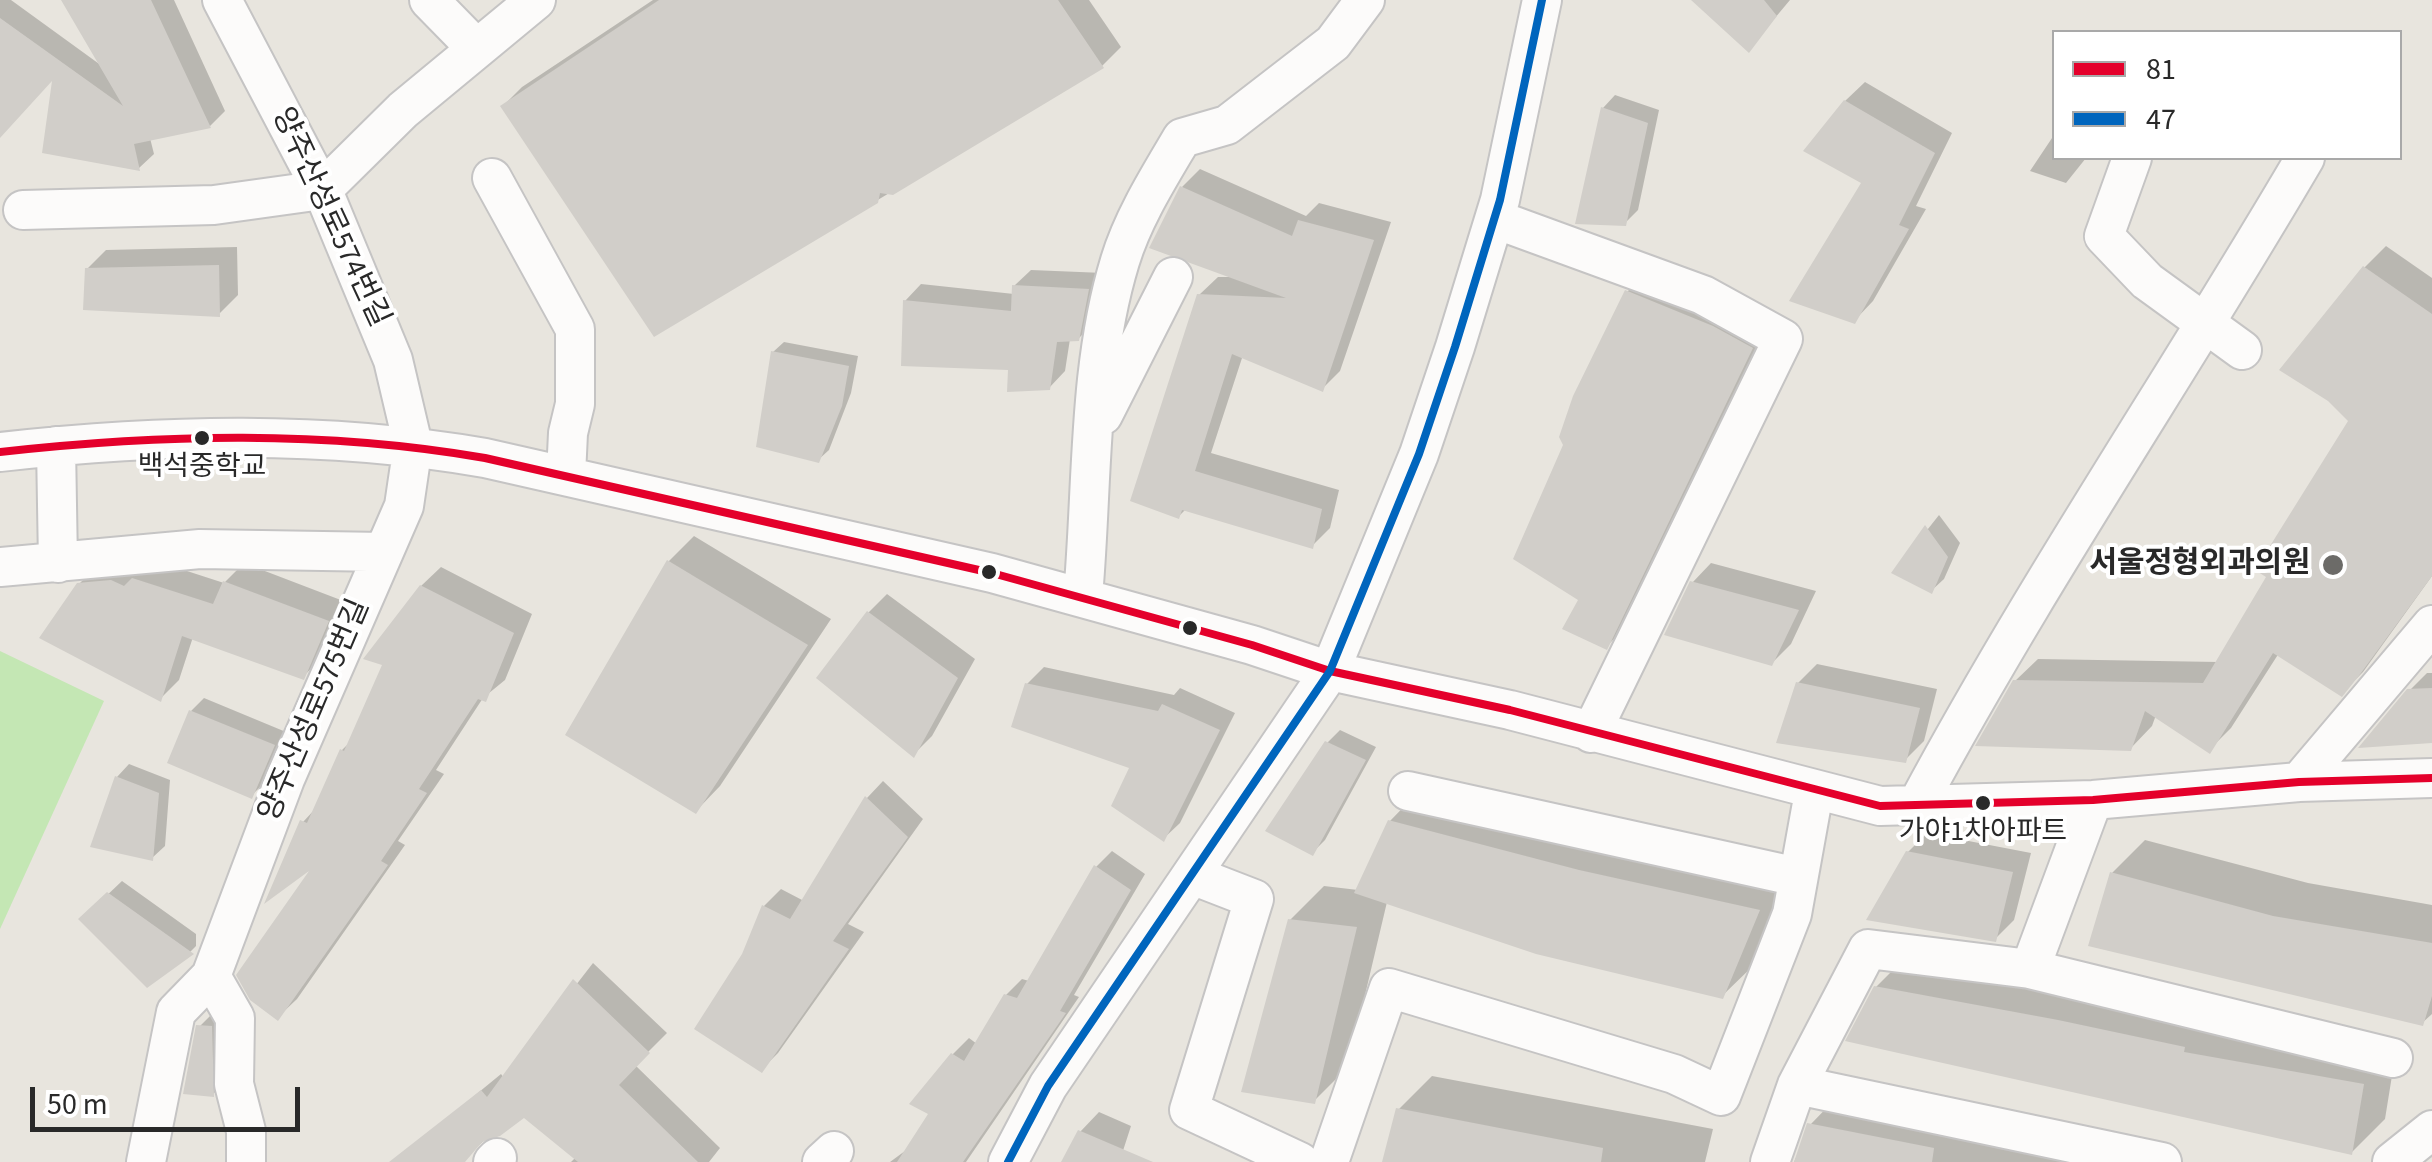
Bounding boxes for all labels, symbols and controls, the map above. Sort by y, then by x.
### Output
legend [2052,30,2402,160]
text: 81 [2146,48,2176,91]
text: 47 [2146,98,2176,141]
street label: 양주산성로574번길 [262,103,396,333]
marker: 백석중학교 [192,428,212,448]
place label: 백석중학교 [138,452,266,486]
place label: 서울정형외과의원 [2089,547,2310,583]
marker: 서울정형외과의원 [2320,552,2346,578]
unlabelled marker [979,562,999,582]
street label: 양주산성로575번길 [253,594,379,828]
unlabelled marker [1180,618,1200,638]
marker: 가야1차아파트 [1973,793,1993,813]
place label: 가야1차아파트 [1899,817,2067,851]
scale bar [35,1067,305,1129]
text: 50 m [47,1083,108,1126]

